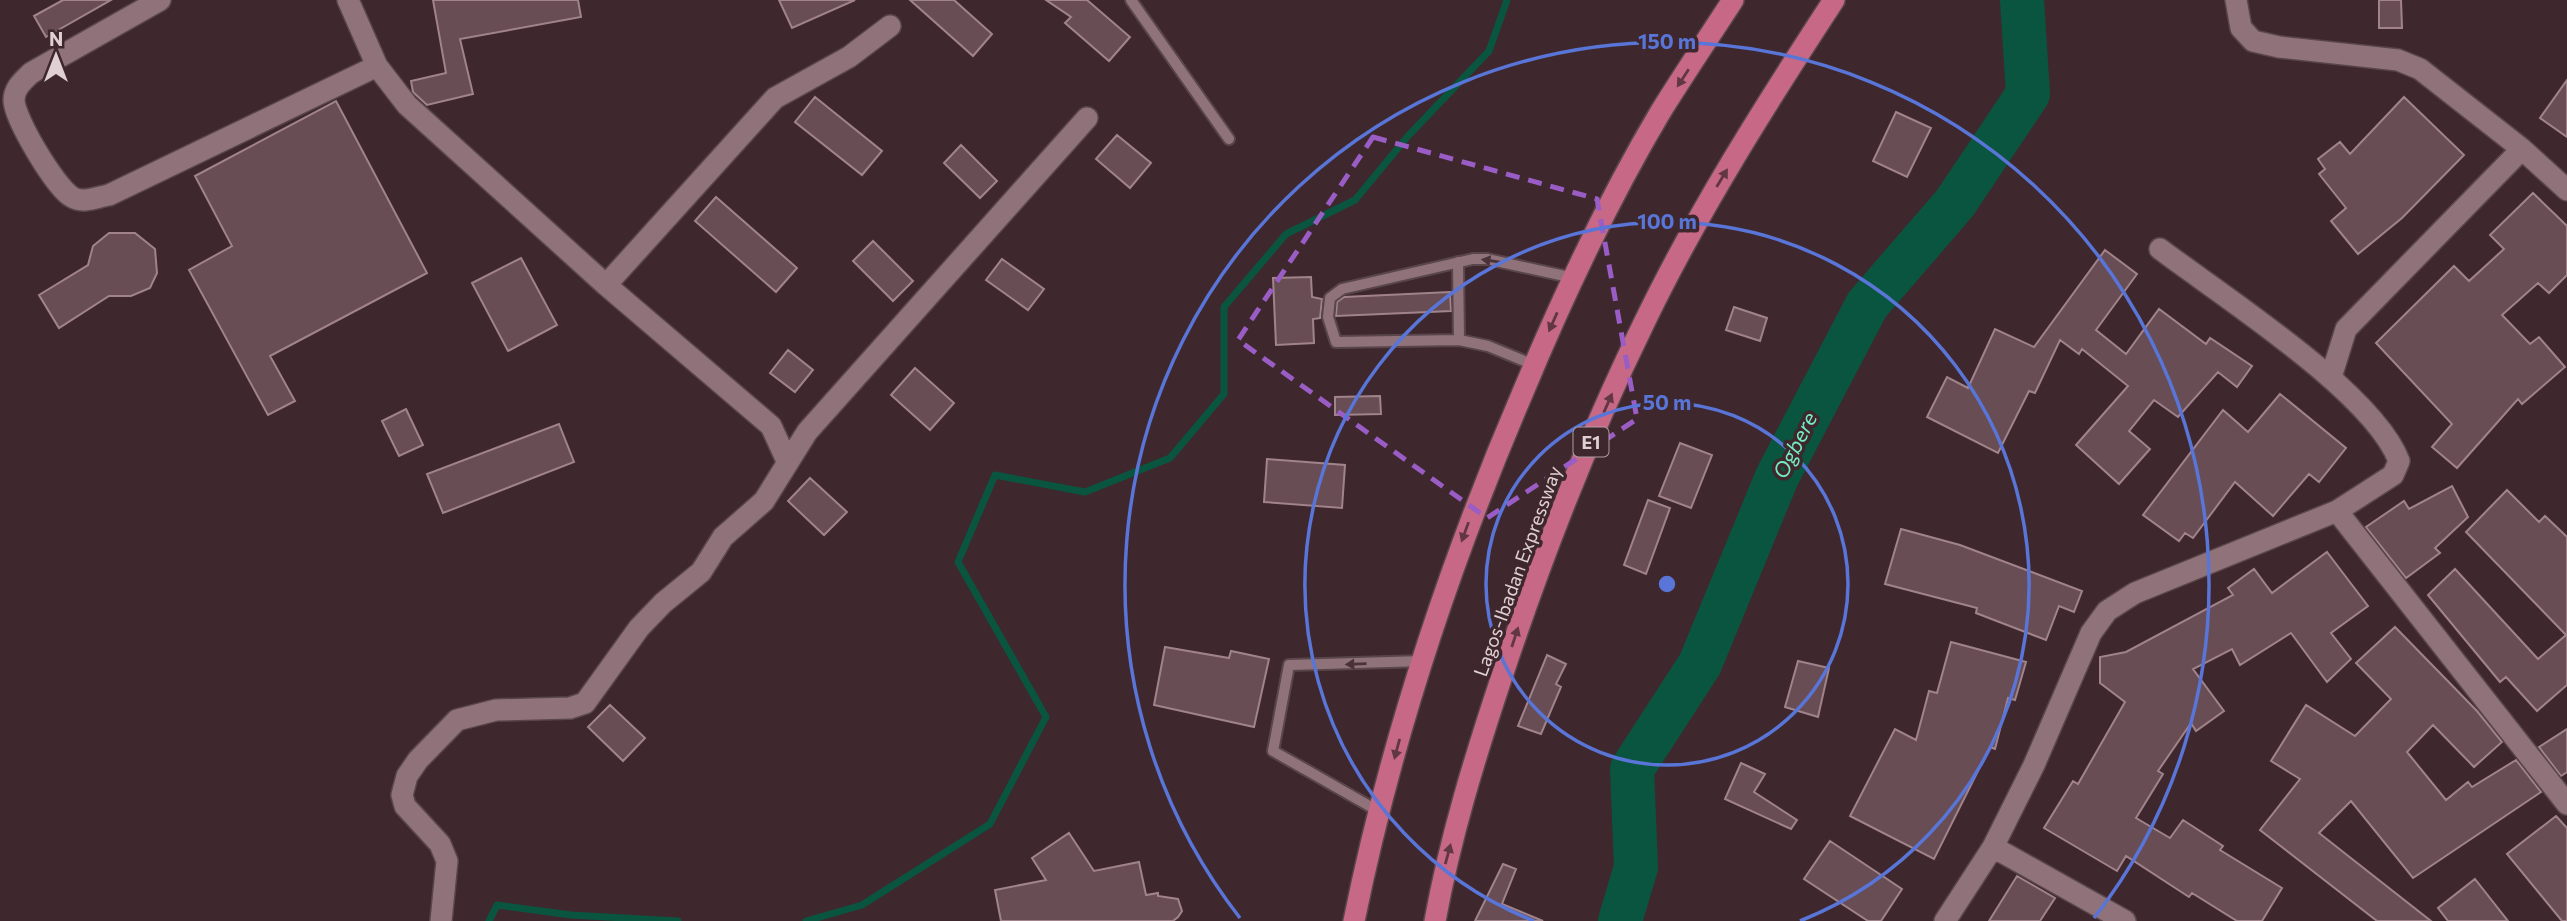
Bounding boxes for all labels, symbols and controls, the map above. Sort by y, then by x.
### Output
north arrow [21,21,91,91]
text: N [49,27,63,50]
text: 150 m [1638,28,1696,53]
one-way arrow [1676,68,1689,88]
one-way arrow [1716,169,1729,188]
text: 100 m [1637,208,1697,233]
one-way arrow [1481,255,1503,266]
one-way arrow [1547,312,1559,332]
text: 50 m [1643,389,1691,414]
one-way arrow [1603,392,1614,413]
water label: Ogbere [1767,408,1821,482]
road number: E1 [1574,428,1608,457]
street label: Lagos-Ibadan Expressway [1468,462,1566,679]
one-way arrow [1460,521,1471,542]
centre of rings [1655,572,1679,596]
one-way arrow [1510,626,1521,647]
one-way arrow [1345,658,1367,670]
one-way arrow [1391,738,1402,760]
one-way arrow [1443,843,1454,865]

